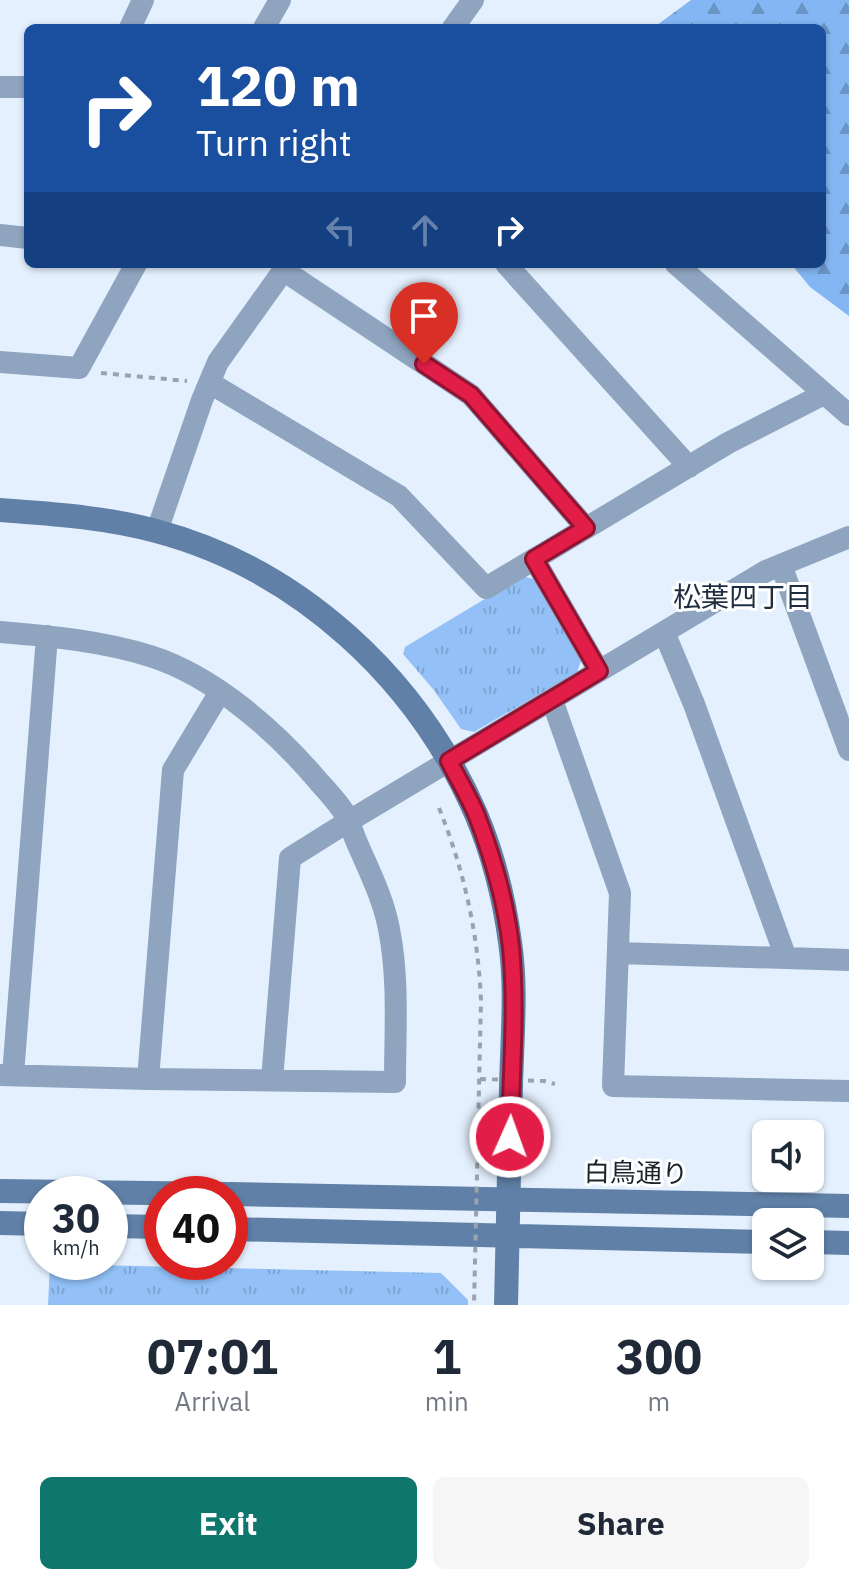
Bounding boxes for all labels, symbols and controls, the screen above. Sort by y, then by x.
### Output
text: 120 m [196,49,360,121]
icon: right [64,56,168,160]
text: Turn right [196,119,352,166]
icon: left [319,208,363,252]
icon: ahead [403,208,447,252]
icon: right [487,208,531,252]
pin [390,282,458,364]
icon: arrive [402,294,446,338]
district label: 松葉四丁目 [673,578,813,615]
position arrow [468,1095,552,1179]
map controls [752,1120,824,1280]
button: sound [752,1120,824,1192]
street label: 白鳥通り [584,1154,688,1190]
speed limit sign: 40 [144,1176,248,1280]
text: 30 [52,1192,100,1244]
button: layers [752,1208,824,1280]
text: km/h [52,1234,100,1261]
text: 07:01 [147,1325,278,1387]
text: 1 [432,1325,461,1387]
text: 300 [616,1325,702,1387]
text: Arrival [175,1384,250,1418]
text: min [425,1384,469,1418]
text: m [648,1384,670,1418]
button: Exit [40,1477,417,1569]
button: Share [433,1477,809,1569]

